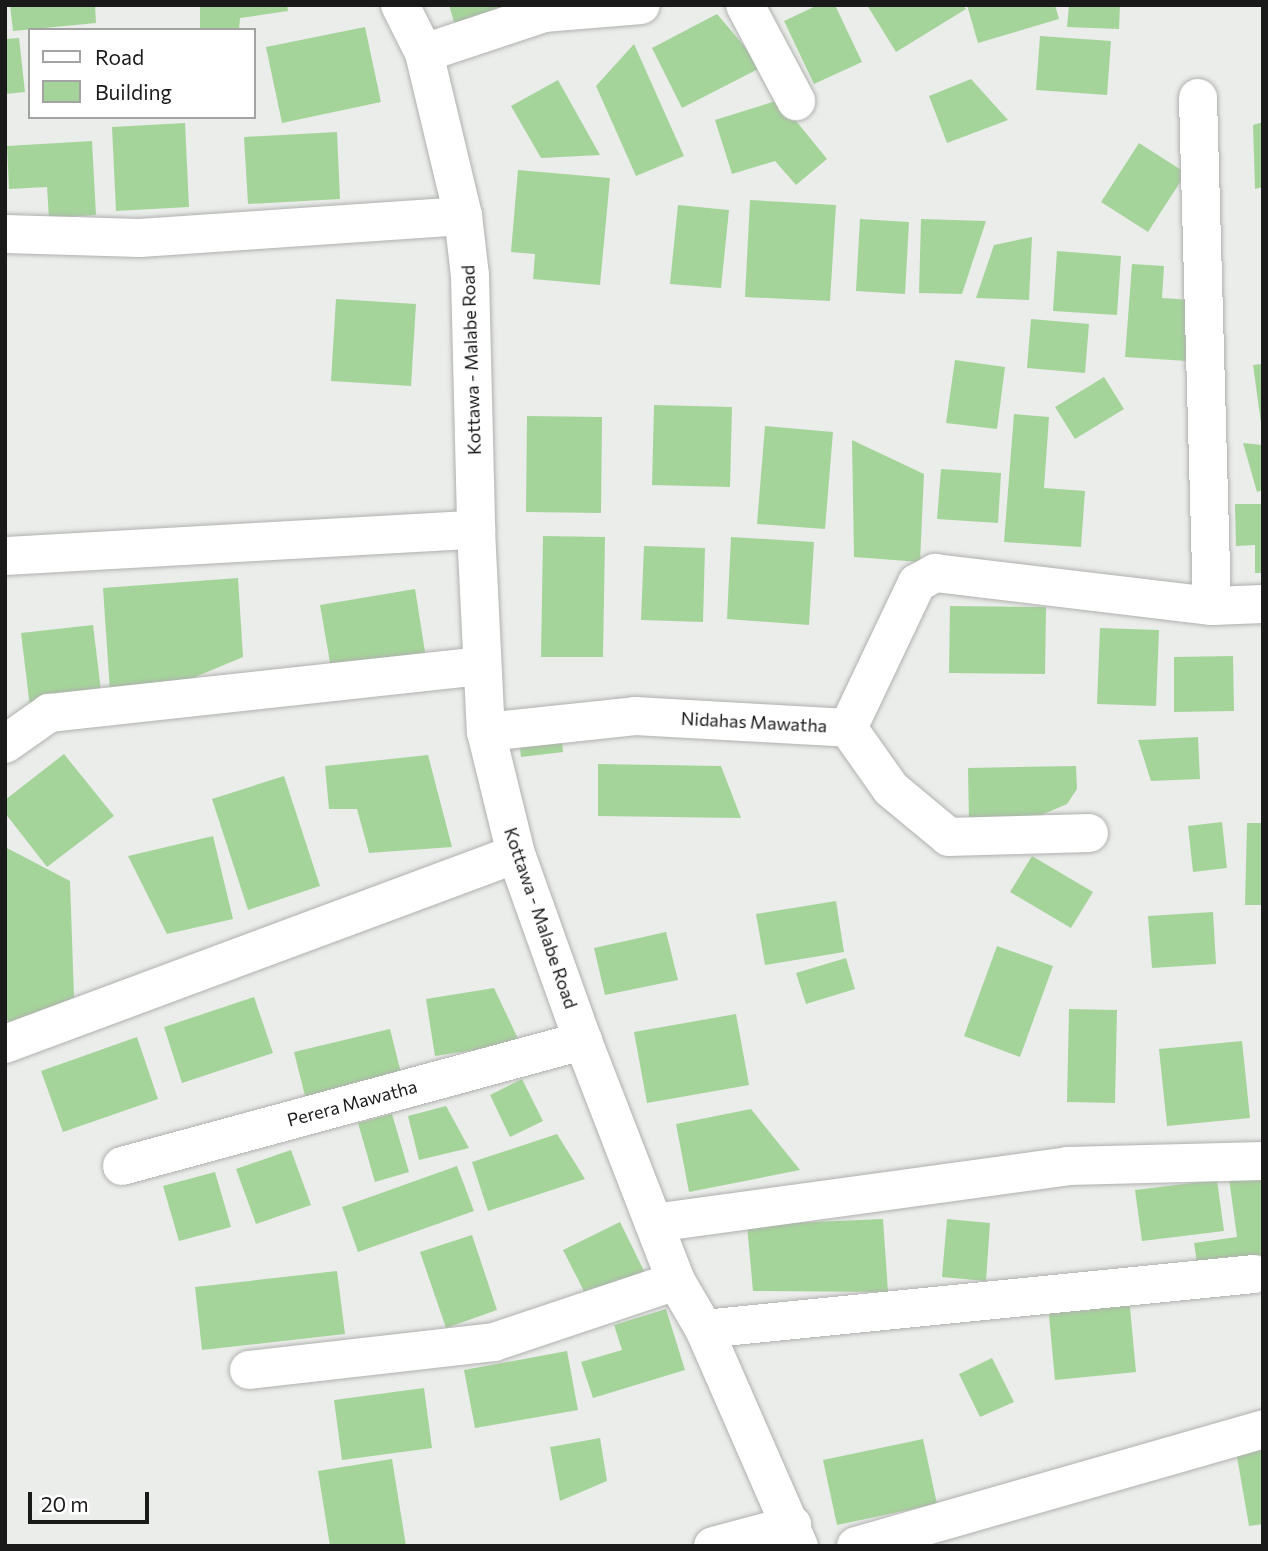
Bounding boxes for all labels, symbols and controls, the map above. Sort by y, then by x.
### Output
legend [28,28,256,119]
text: Road [95,44,144,69]
text: Building [95,79,172,104]
street label: Kottawa - Malabe Road [457,265,485,455]
street label: Nidahas Mawatha [680,707,828,737]
street label: Kottawa - Malabe Road [500,825,582,1011]
street label: Perera Mawatha [285,1075,419,1131]
scale bar [32,1478,152,1522]
text: 20 m [41,1491,89,1516]

